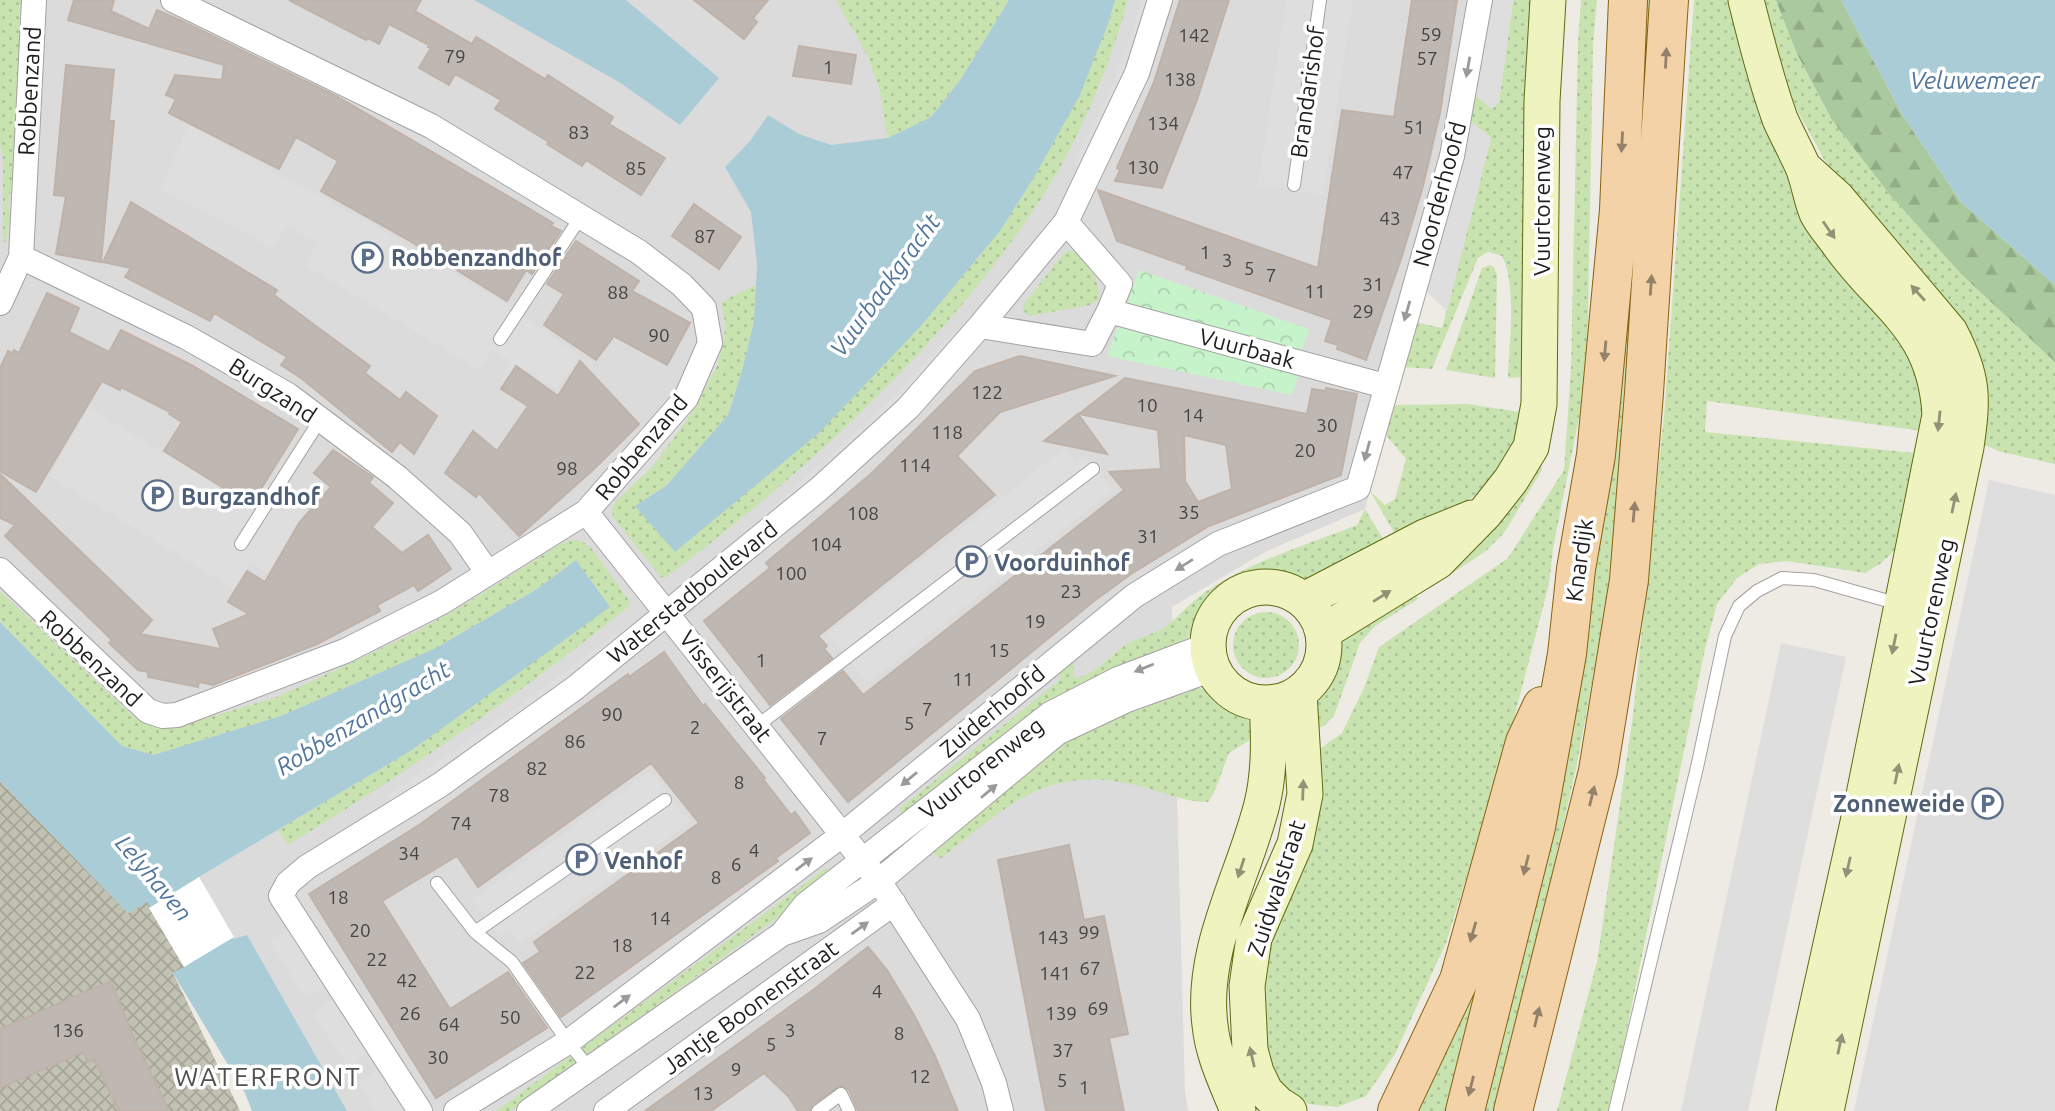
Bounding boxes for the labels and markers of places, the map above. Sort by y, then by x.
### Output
parking icon: Robbenzandhof [351,240,385,274]
place label: Robbenzandhof [391,245,562,270]
parking icon: Burgzandhof [141,479,175,513]
place label: Burgzandhof [181,484,321,509]
parking icon: Voorduinhof [954,545,988,579]
place label: Voorduinhof [994,550,1130,575]
parking icon: Zonneweide [1971,786,2005,820]
place label: Zonneweide [1833,791,1965,816]
parking icon: Venhof [564,843,598,877]
place label: Venhof [604,848,683,873]

